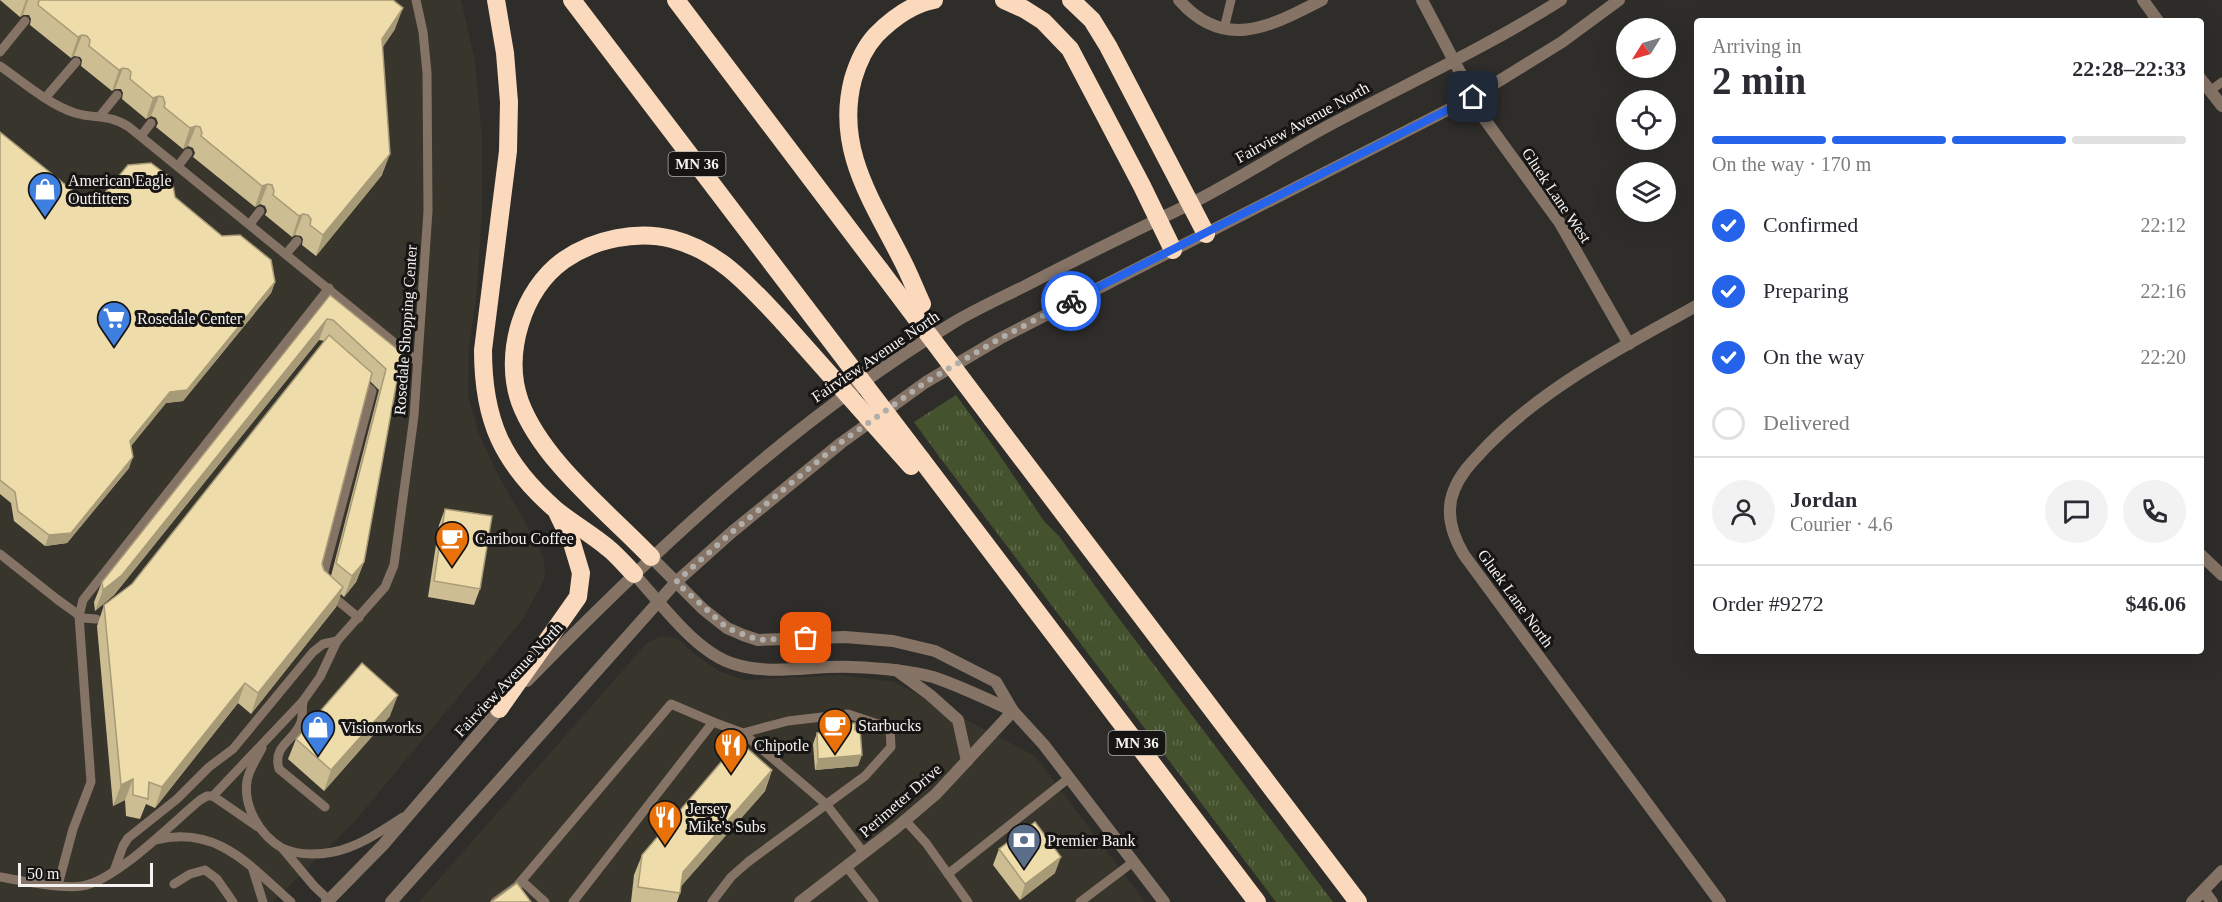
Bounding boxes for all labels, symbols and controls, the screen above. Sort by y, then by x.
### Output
north arrow [1616,18,1676,78]
map controls [1616,18,1676,222]
text: Arriving in [1712,35,1801,57]
text: 22:28–22:33 [2072,56,2186,81]
text: 2 min [1712,59,1806,102]
pin [1447,71,1498,122]
street label: Fairview Avenue North [1233,79,1372,166]
icon: home [1456,80,1489,113]
button: locate [1616,90,1676,150]
street label: Gluek Lane West [1519,145,1595,246]
road number: MN 36 [668,152,726,176]
text: On the way · 170 m [1712,153,1871,175]
button: layers [1616,162,1676,222]
shop icon: American Eagle Outfitters [27,171,63,218]
place label: American Eagle Outfitters [68,172,172,207]
icon: check [1712,209,1745,242]
text: Confirmed [1763,212,1858,237]
text: 22:12 [2140,214,2186,236]
street label: Rosedale Shopping Center [391,244,421,416]
courier [1041,271,1101,331]
icon: check [1712,275,1745,308]
text: Preparing [1763,278,1849,303]
text: 22:16 [2140,280,2186,302]
icon: bike [1055,285,1088,318]
supermarket icon: Rosedale Center [96,300,132,347]
street label: Fairview Avenue North [808,307,942,405]
place label: Rosedale Center [137,310,243,327]
icon: check [1712,341,1745,374]
text: On the way [1763,344,1864,369]
text: 22:20 [2140,346,2186,368]
text: Delivered [1763,410,1850,435]
button: person [1712,480,1775,543]
button: chat [2045,480,2108,543]
button: phone [2123,480,2186,543]
text: Jordan [1790,487,1857,512]
text: Courier · 4.6 [1790,513,1893,535]
cafe icon: Caribou Coffee [434,520,470,567]
place label: Caribou Coffee [475,530,574,547]
street label: Gluek Lane North [1475,546,1557,650]
text: Order #9272 [1712,591,1824,616]
text: $46.06 [2126,591,2186,616]
pin [780,612,831,663]
street label: Fairview Avenue North [451,619,566,740]
icon: bag [789,621,822,654]
cafe icon: Starbucks [817,707,853,754]
shop icon: Visionworks [300,709,336,756]
place label: Starbucks [858,717,921,734]
place label: Visionworks [341,719,422,736]
restaurant icon: Chipotle [713,727,749,774]
road number: MN 36 [1108,731,1166,755]
place label: Chipotle [754,737,809,755]
street label: Perimeter Drive [856,760,945,840]
restaurant icon: Jersey Mike's Subs [647,799,683,846]
place label: Jersey Mike's Subs [688,800,766,835]
bank icon: Premier Bank [1006,822,1042,869]
place label: Premier Bank [1047,832,1135,849]
scale bar [18,860,153,888]
text: 50 m [27,865,59,882]

